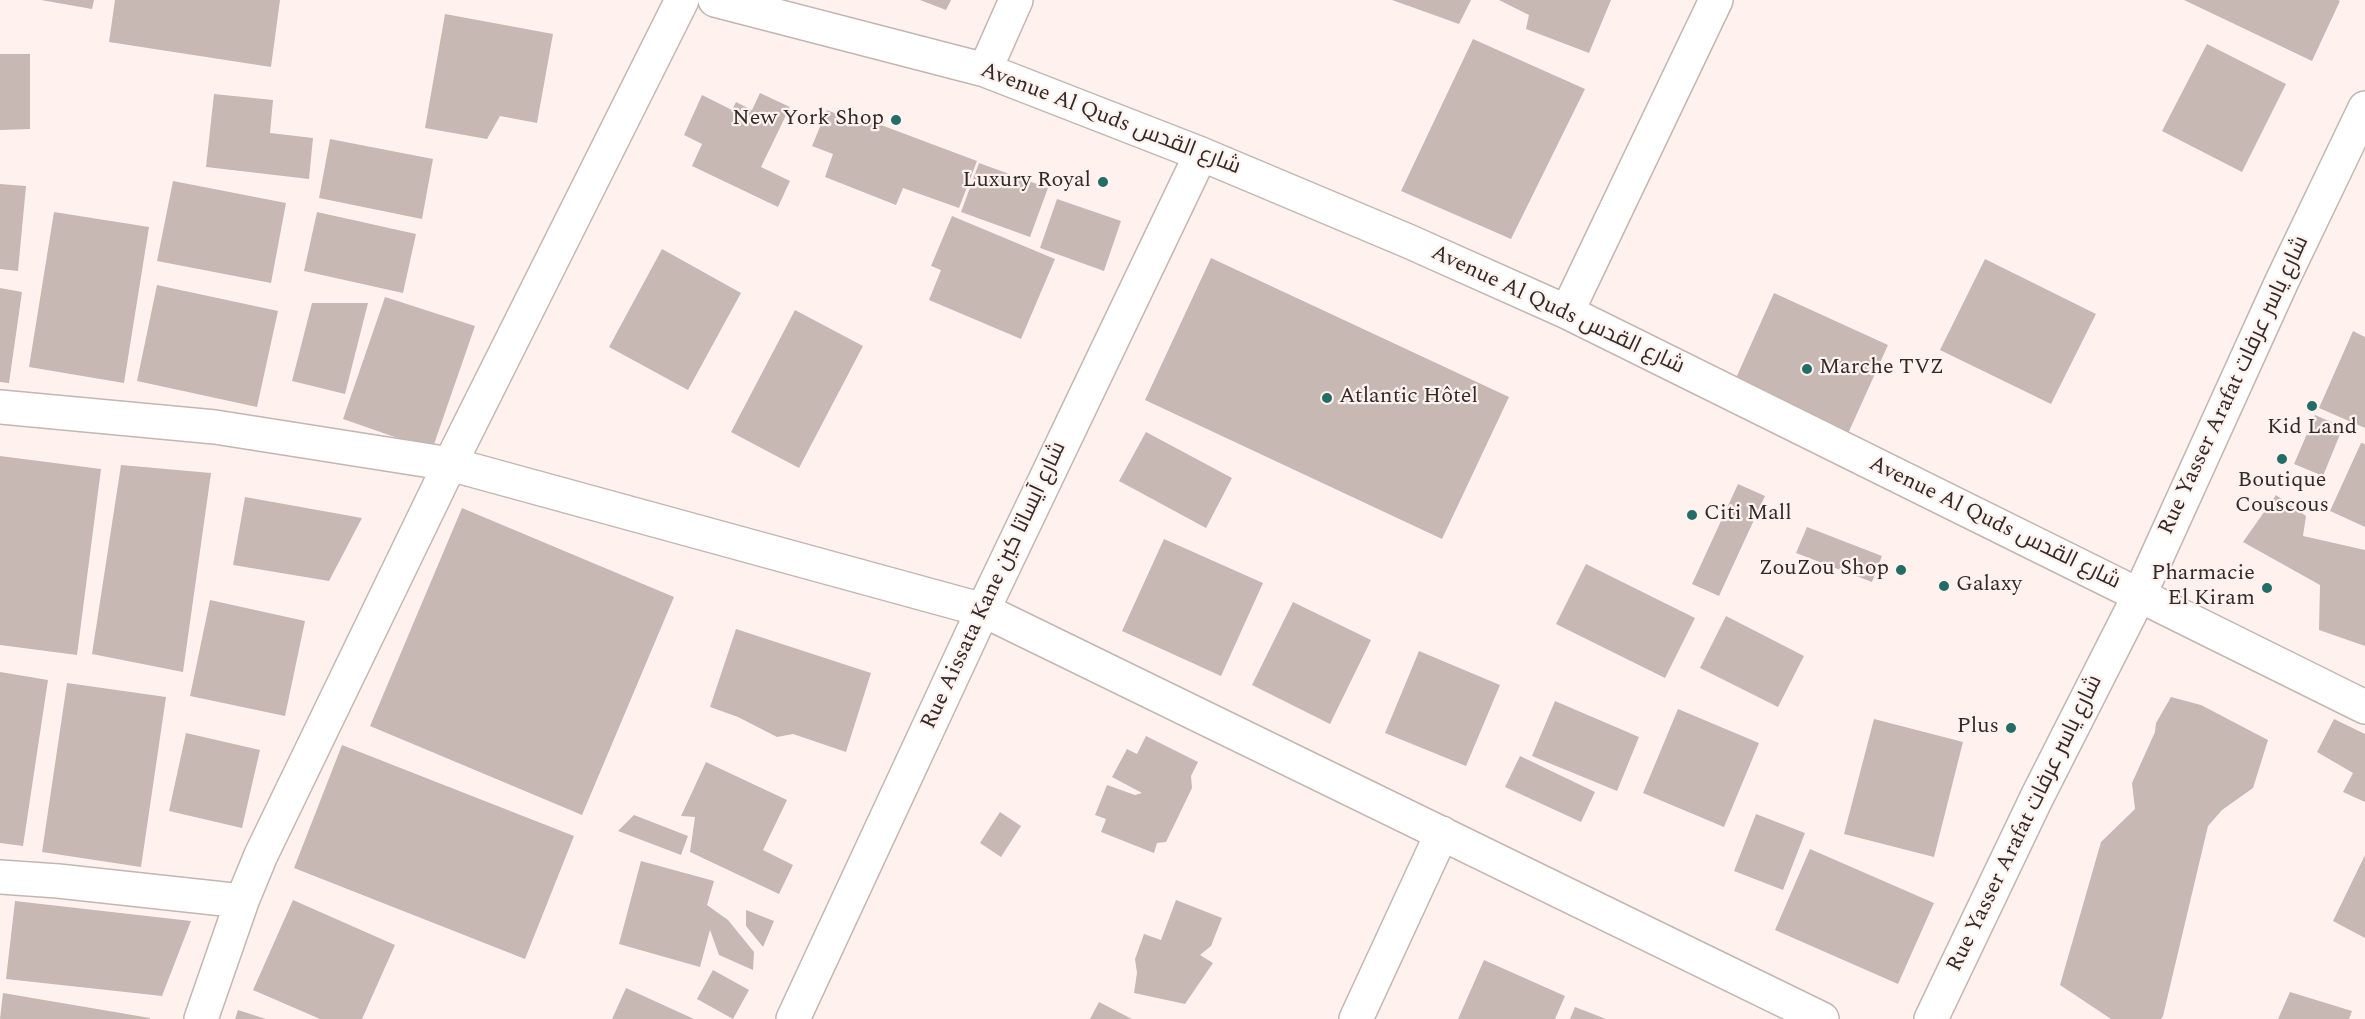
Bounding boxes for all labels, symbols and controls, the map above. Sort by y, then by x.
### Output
street label: Avenue Al Quds شارع القدس [976,58,1244,182]
place label: New York Shop [732,107,884,133]
marker: New York Shop [889,113,903,127]
place label: Luxury Royal [963,169,1091,195]
marker: Luxury Royal [1096,175,1110,189]
street label: Rue Yasser Arafat شارع ياسر عرفات [2154,232,2316,540]
street label: Avenue Al Quds شارع القدس [1426,241,1688,381]
place label: Marche TVZ [1819,356,1944,382]
marker: Marche TVZ [1800,362,1814,376]
place label: Atlantic Hôtel [1339,385,1478,411]
marker: Atlantic Hôtel [1320,391,1334,405]
marker: Kid Land [2305,399,2319,413]
place label: Kid Land [2267,416,2357,442]
street label: Rue Aissata Kane شارع آيساتا كين [917,438,1073,734]
street label: Avenue Al Quds شارع القدس [1864,452,2124,596]
marker: Boutique Couscous [2275,452,2289,466]
place label: Boutique Couscous [2235,469,2329,520]
place label: Citi Mall [1704,502,1792,528]
marker: Citi Mall [1685,508,1699,522]
place label: ZouZou Shop [1759,557,1889,583]
place label: Pharmacie El Kiram [2151,562,2255,614]
marker: ZouZou Shop [1894,563,1908,577]
place label: Galaxy [1956,573,2022,599]
marker: Galaxy [1937,579,1951,593]
marker: Pharmacie El Kiram [2260,581,2274,595]
street label: Rue Yasser Arafat شارع ياسر عرفات [1943,671,2109,977]
place label: Plus [1957,715,1999,741]
marker: Plus [2004,721,2018,735]

